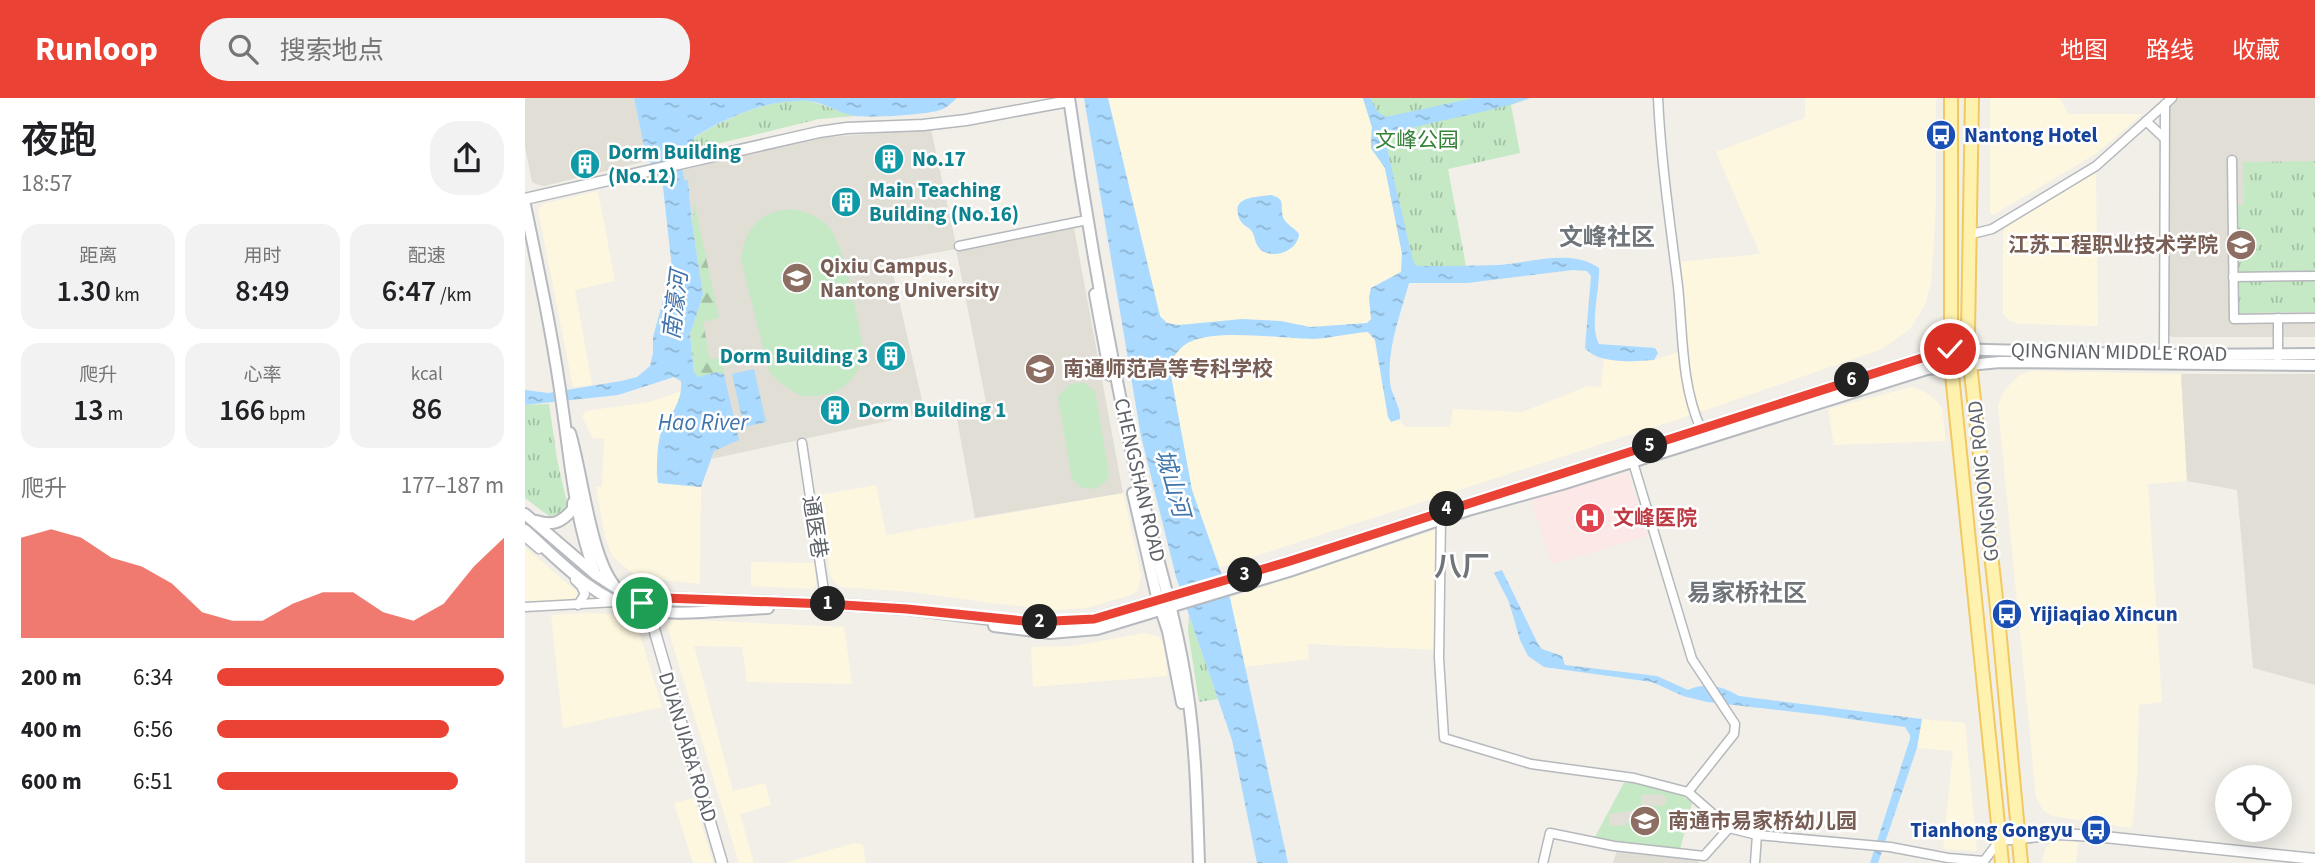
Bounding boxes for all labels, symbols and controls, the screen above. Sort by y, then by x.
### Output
search box [200,18,690,81]
text: Runloop [35,26,158,73]
icon: search [224,30,262,68]
text: 搜索地点 [280,32,384,69]
text: 地图 [2060,33,2108,68]
text: 路线 [2146,33,2194,68]
text: 收藏 [2232,33,2280,68]
text: 夜跑 [21,114,97,168]
bus stop icon: Nantong Hotel [1924,118,1958,152]
place label: Nantong Hotel [1964,120,2098,150]
button: share [430,121,504,195]
park label: 文峰公园 [1375,125,1459,155]
place label: Dorm Building (No.12) [608,137,741,191]
building icon: No.17 [872,142,906,176]
place label: No.17 [912,144,966,174]
building icon: Dorm Building (No.12) [568,147,602,181]
text: 18:57 [21,167,72,200]
place label: Main Teaching Building (No.16) [869,175,1019,229]
building icon: Main Teaching Building (No.16) [829,185,863,219]
district label: 文峰社区 [1559,220,1655,255]
school or university icon: 江苏工程职业技术学院 [2224,228,2258,262]
place label: 江苏工程职业技术学院 [2008,230,2218,260]
text: 距离 [79,243,117,270]
text: 用时 [243,243,282,270]
text: 配速 [408,243,446,270]
place label: Qixiu Campus, Nantong University [820,251,1000,305]
school or university icon: Qixiu Campus, Nantong University [780,261,814,295]
water label: 南濠河 [655,265,697,341]
text: 1.30 [56,270,111,313]
text: 8:49 [235,270,290,313]
text: 6:47 [382,270,436,313]
text: km [111,282,140,309]
text: /km [436,282,472,309]
pin [1920,319,1980,379]
icon: check [1931,330,1969,368]
street label: QINGNIAN MIDDLE ROAD [2011,335,2227,369]
building icon: Dorm Building 3 [874,339,908,373]
place label: Dorm Building 3 [720,341,868,371]
school or university icon: 南通师范高等专科学校 [1023,352,1057,386]
place label: 南通师范高等专科学校 [1063,354,1273,384]
text: kcal [411,361,443,388]
text: 爬升 [79,362,117,389]
text: 心率 [243,362,282,389]
pin: 6 [1835,362,1869,398]
text: 6 [1846,366,1857,393]
text: 86 [411,388,442,431]
text: 13 [73,389,104,432]
text: 166 [219,389,265,432]
building icon: Dorm Building 1 [818,393,852,427]
place label: Dorm Building 1 [858,395,1006,425]
street label: CHENGSHAN ROAD [1107,395,1173,565]
street label: GONGNONG ROAD [1960,399,2006,563]
text: m [104,401,123,428]
text: bpm [265,401,306,428]
water label: Hao River [658,406,749,439]
pin: 5 [1633,428,1667,464]
text: 5 [1644,432,1655,459]
water label: 城山河 [1147,445,1199,525]
text: 177–187 m [401,469,504,502]
text: 爬升 [21,472,67,505]
pin: 4 [1429,492,1465,526]
street label: 通医巷 [795,494,835,560]
text: 4 [1441,495,1452,522]
hospital icon: 文峰医院 [1573,501,1607,535]
place label: 文峰医院 [1613,503,1697,533]
district label: 八厂 [1434,547,1490,587]
pin: 3 [1227,558,1263,592]
text: 3 [1239,561,1250,588]
pin [612,573,672,633]
district label: 易家桥社区 [1687,576,1807,611]
icon: arrive [623,584,661,622]
pin: 1 [811,587,845,622]
text: 1 [822,590,833,617]
bus stop icon: Yijiaqiao Xincun [1990,597,2024,631]
place label: Yijiaqiao Xincun [2029,599,2178,629]
pin: 2 [1023,604,1057,640]
text: 2 [1034,608,1045,635]
text: 200 m [21,661,82,694]
text: 6:34 [133,661,173,694]
street label: DUANJIABA ROAD [651,668,725,826]
text: 400 m [21,713,82,746]
text: 6:56 [133,713,173,746]
text: 600 m [21,765,82,798]
text: 6:51 [133,765,173,798]
map controls [2215,765,2292,842]
button: locate [2215,765,2292,842]
school or university icon: 南通市易家桥幼儿园 [1628,804,1662,838]
place label: 南通市易家桥幼儿园 [1668,806,1857,836]
bus stop icon: Tianhong Gongyu [2079,813,2113,847]
place label: Tianhong Gongyu [1910,815,2073,845]

